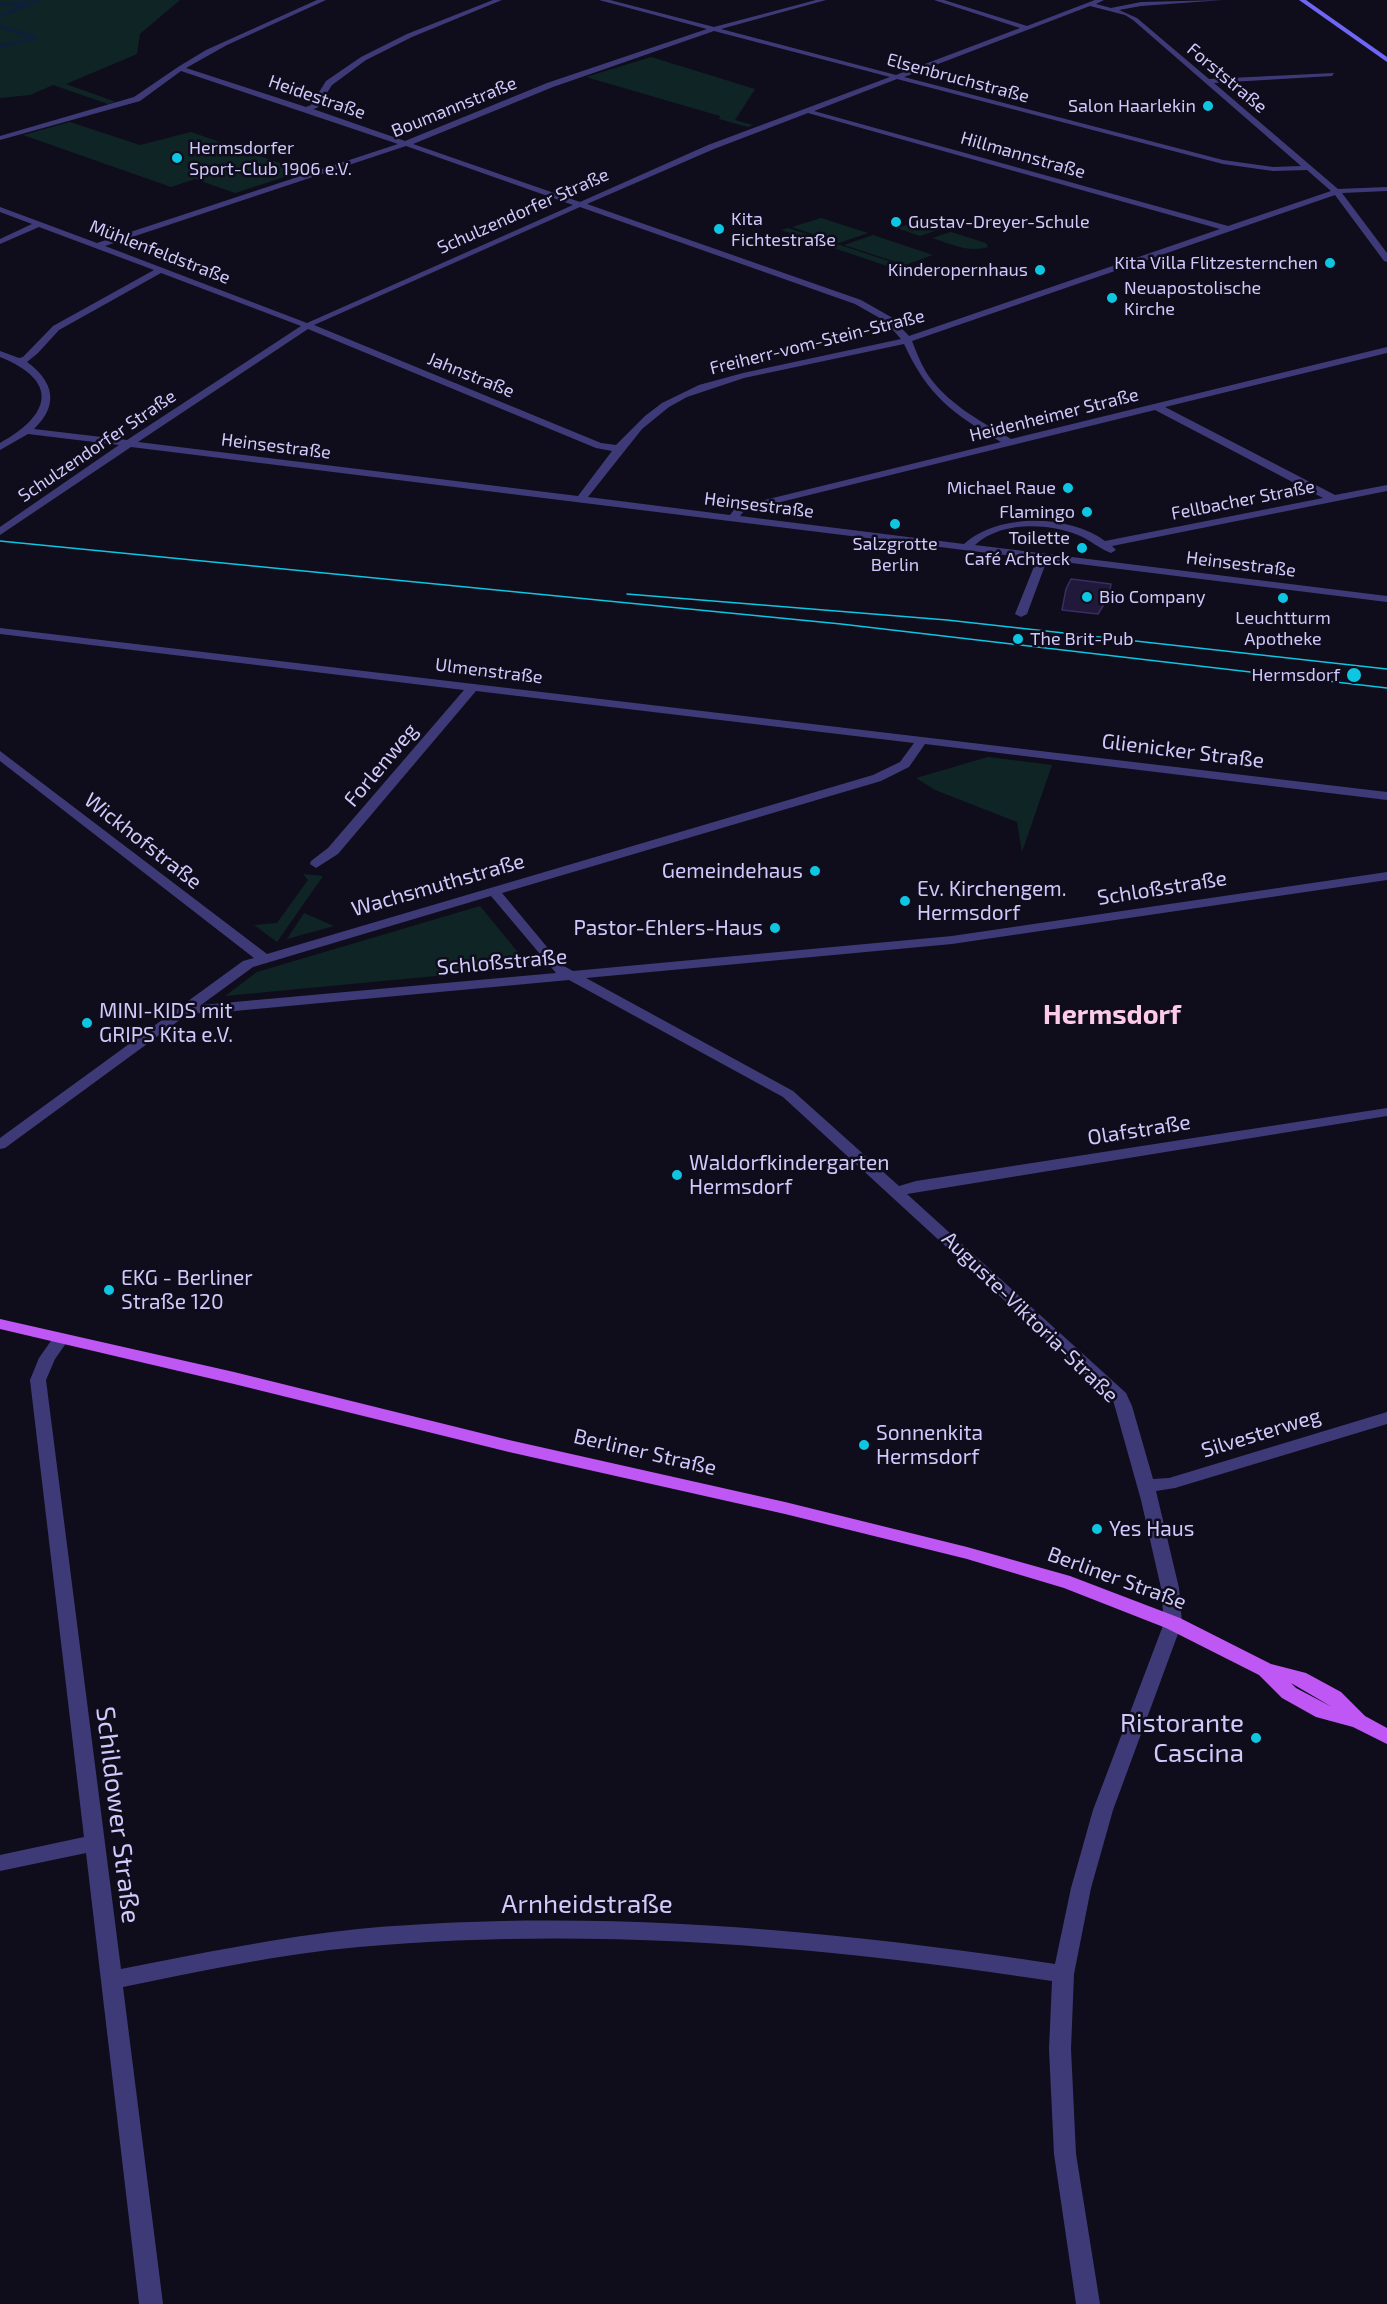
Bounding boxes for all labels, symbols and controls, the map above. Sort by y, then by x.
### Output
street label: Forststraße [1183,38,1271,118]
street label: Elsenbruchstraße [884,49,1032,107]
street label: Heidestraße [266,70,368,124]
street label: Boumannstraße [388,72,520,142]
place label: Salon Haarlekin [1068,95,1196,117]
marker: Salon Haarlekin [1201,99,1215,113]
street label: Hillmannstraße [958,127,1088,183]
place label: Hermsdorfer Sport-Club 1906 e.V. [189,137,352,180]
marker: Hermsdorfer Sport-Club 1906 e.V. [170,151,184,165]
street label: Schulzendorfer Straße [434,163,612,259]
place label: Kita Fichtestraße [731,208,836,250]
place label: Gustav-Dreyer-Schule [908,211,1090,233]
street label: Mühlenfeldstraße [87,215,233,289]
marker: Gustav-Dreyer-Schule [889,215,903,229]
marker: Kita Fichtestraße [712,222,726,236]
place label: Kita Villa Flitzesternchen [1114,252,1318,274]
marker: Kita Villa Flitzesternchen [1323,256,1337,270]
place label: Kinderopernhaus [888,259,1028,281]
marker: Kinderopernhaus [1033,263,1047,277]
place label: Neuapostolische Kirche [1124,277,1261,320]
marker: Neuapostolische Kirche [1105,291,1119,305]
street label: Freiherr-vom-Stein-Straße [707,305,927,379]
street label: Jahnstraße [424,348,518,402]
street label: Heidenheimer Straße [967,384,1141,446]
street label: Schulzendorfer Straße [14,385,180,507]
street label: Heinsestraße [220,429,332,463]
street label: Fellbacher Straße [1169,475,1317,525]
place label: Michael Raue [947,477,1056,499]
marker: Michael Raue [1061,481,1075,495]
street label: Heinsestraße [703,488,815,522]
place label: Flamingo [999,501,1075,523]
marker: Flamingo [1080,505,1094,519]
marker: Salzgrotte Berlin [888,517,902,531]
place label: Toilette Café Achteck [965,527,1070,570]
place label: Salzgrotte Berlin [852,533,938,576]
marker: Toilette Café Achteck [1075,541,1089,555]
street label: Heinsestraße [1185,547,1297,581]
place label: Bio Company [1099,586,1205,608]
marker: Bio Company [1080,590,1094,604]
marker: Leuchtturm Apotheke [1276,591,1290,605]
place label: Leuchtturm Apotheke [1235,607,1331,650]
place label: The Brit-Pub [1030,628,1133,650]
marker: The Brit-Pub [1011,632,1025,646]
street label: Ulmenstraße [434,654,544,688]
place label: Hermsdorf [1252,664,1340,686]
marker: Hermsdorf [1345,666,1363,684]
street label: Forlenweg [339,718,423,812]
street label: Glienicker Straße [1100,729,1266,773]
street label: Wickhofstraße [79,787,207,895]
street label: Wachsmuthstraße [349,848,527,922]
place label: Gemeindehaus [662,858,803,884]
marker: Gemeindehaus [808,864,822,878]
street label: Schloßstraße [1096,865,1228,911]
place label: Ev. Kirchengem. Hermsdorf [917,876,1067,926]
marker: Ev. Kirchengem. Hermsdorf [898,894,912,908]
place label: Pastor-Ehlers-Haus [573,915,763,941]
marker: Pastor-Ehlers-Haus [768,921,782,935]
street label: Schloßstraße [436,944,568,980]
place label: MINI-KIDS mit GRIPS Kita e.V. [99,998,233,1048]
district label: Hermsdorf [1043,999,1181,1031]
marker: MINI-KIDS mit GRIPS Kita e.V. [80,1016,94,1030]
street label: Olafstraße [1086,1109,1192,1151]
place label: Waldorfkindergarten Hermsdorf [689,1150,890,1200]
marker: Waldorfkindergarten Hermsdorf [670,1168,684,1182]
street label: Auguste-Viktoria-Straße [937,1226,1123,1408]
place label: EKG - Berliner Straße 120 [121,1265,253,1315]
marker: EKG - Berliner Straße 120 [102,1283,116,1297]
street label: Silvesterweg [1198,1403,1324,1463]
place label: Sonnenkita Hermsdorf [876,1420,983,1470]
street label: Berliner Straße [571,1423,719,1481]
marker: Sonnenkita Hermsdorf [857,1438,871,1452]
place label: Yes Haus [1109,1516,1194,1542]
marker: Yes Haus [1090,1522,1104,1536]
street label: Berliner Straße [1044,1541,1190,1615]
street label: Schildower Straße [89,1705,147,1925]
place label: Ristorante Cascina [1120,1707,1244,1768]
marker: Ristorante Cascina [1249,1731,1263,1745]
street label: Arnheidstraße [501,1888,673,1920]

